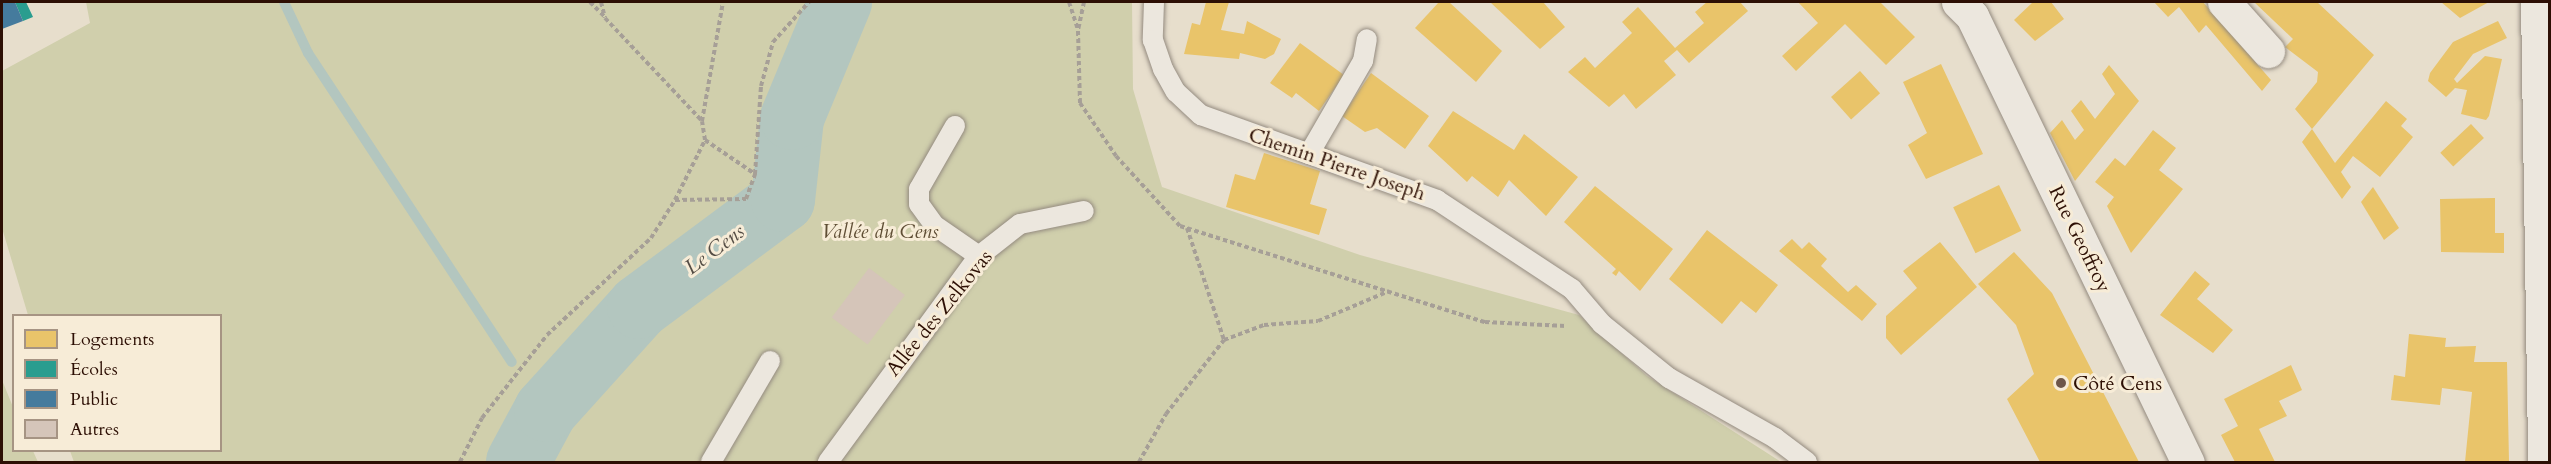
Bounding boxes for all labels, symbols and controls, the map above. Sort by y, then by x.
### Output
street label: Chemin Pierre Joseph [1246,123,1428,205]
street label: Rue Geoffroy [2044,182,2116,296]
water label: Le Cens [680,219,750,281]
park label: Vallée du Cens [821,219,939,243]
street label: Allée des Zelkovas [881,245,997,381]
legend [12,314,222,452]
text: Logements [70,327,154,352]
text: Écoles [70,357,118,382]
place label: Côté Cens [2073,371,2162,395]
marker: Côté Cens [2054,376,2068,390]
text: Public [70,387,118,412]
text: Autres [70,417,119,442]

